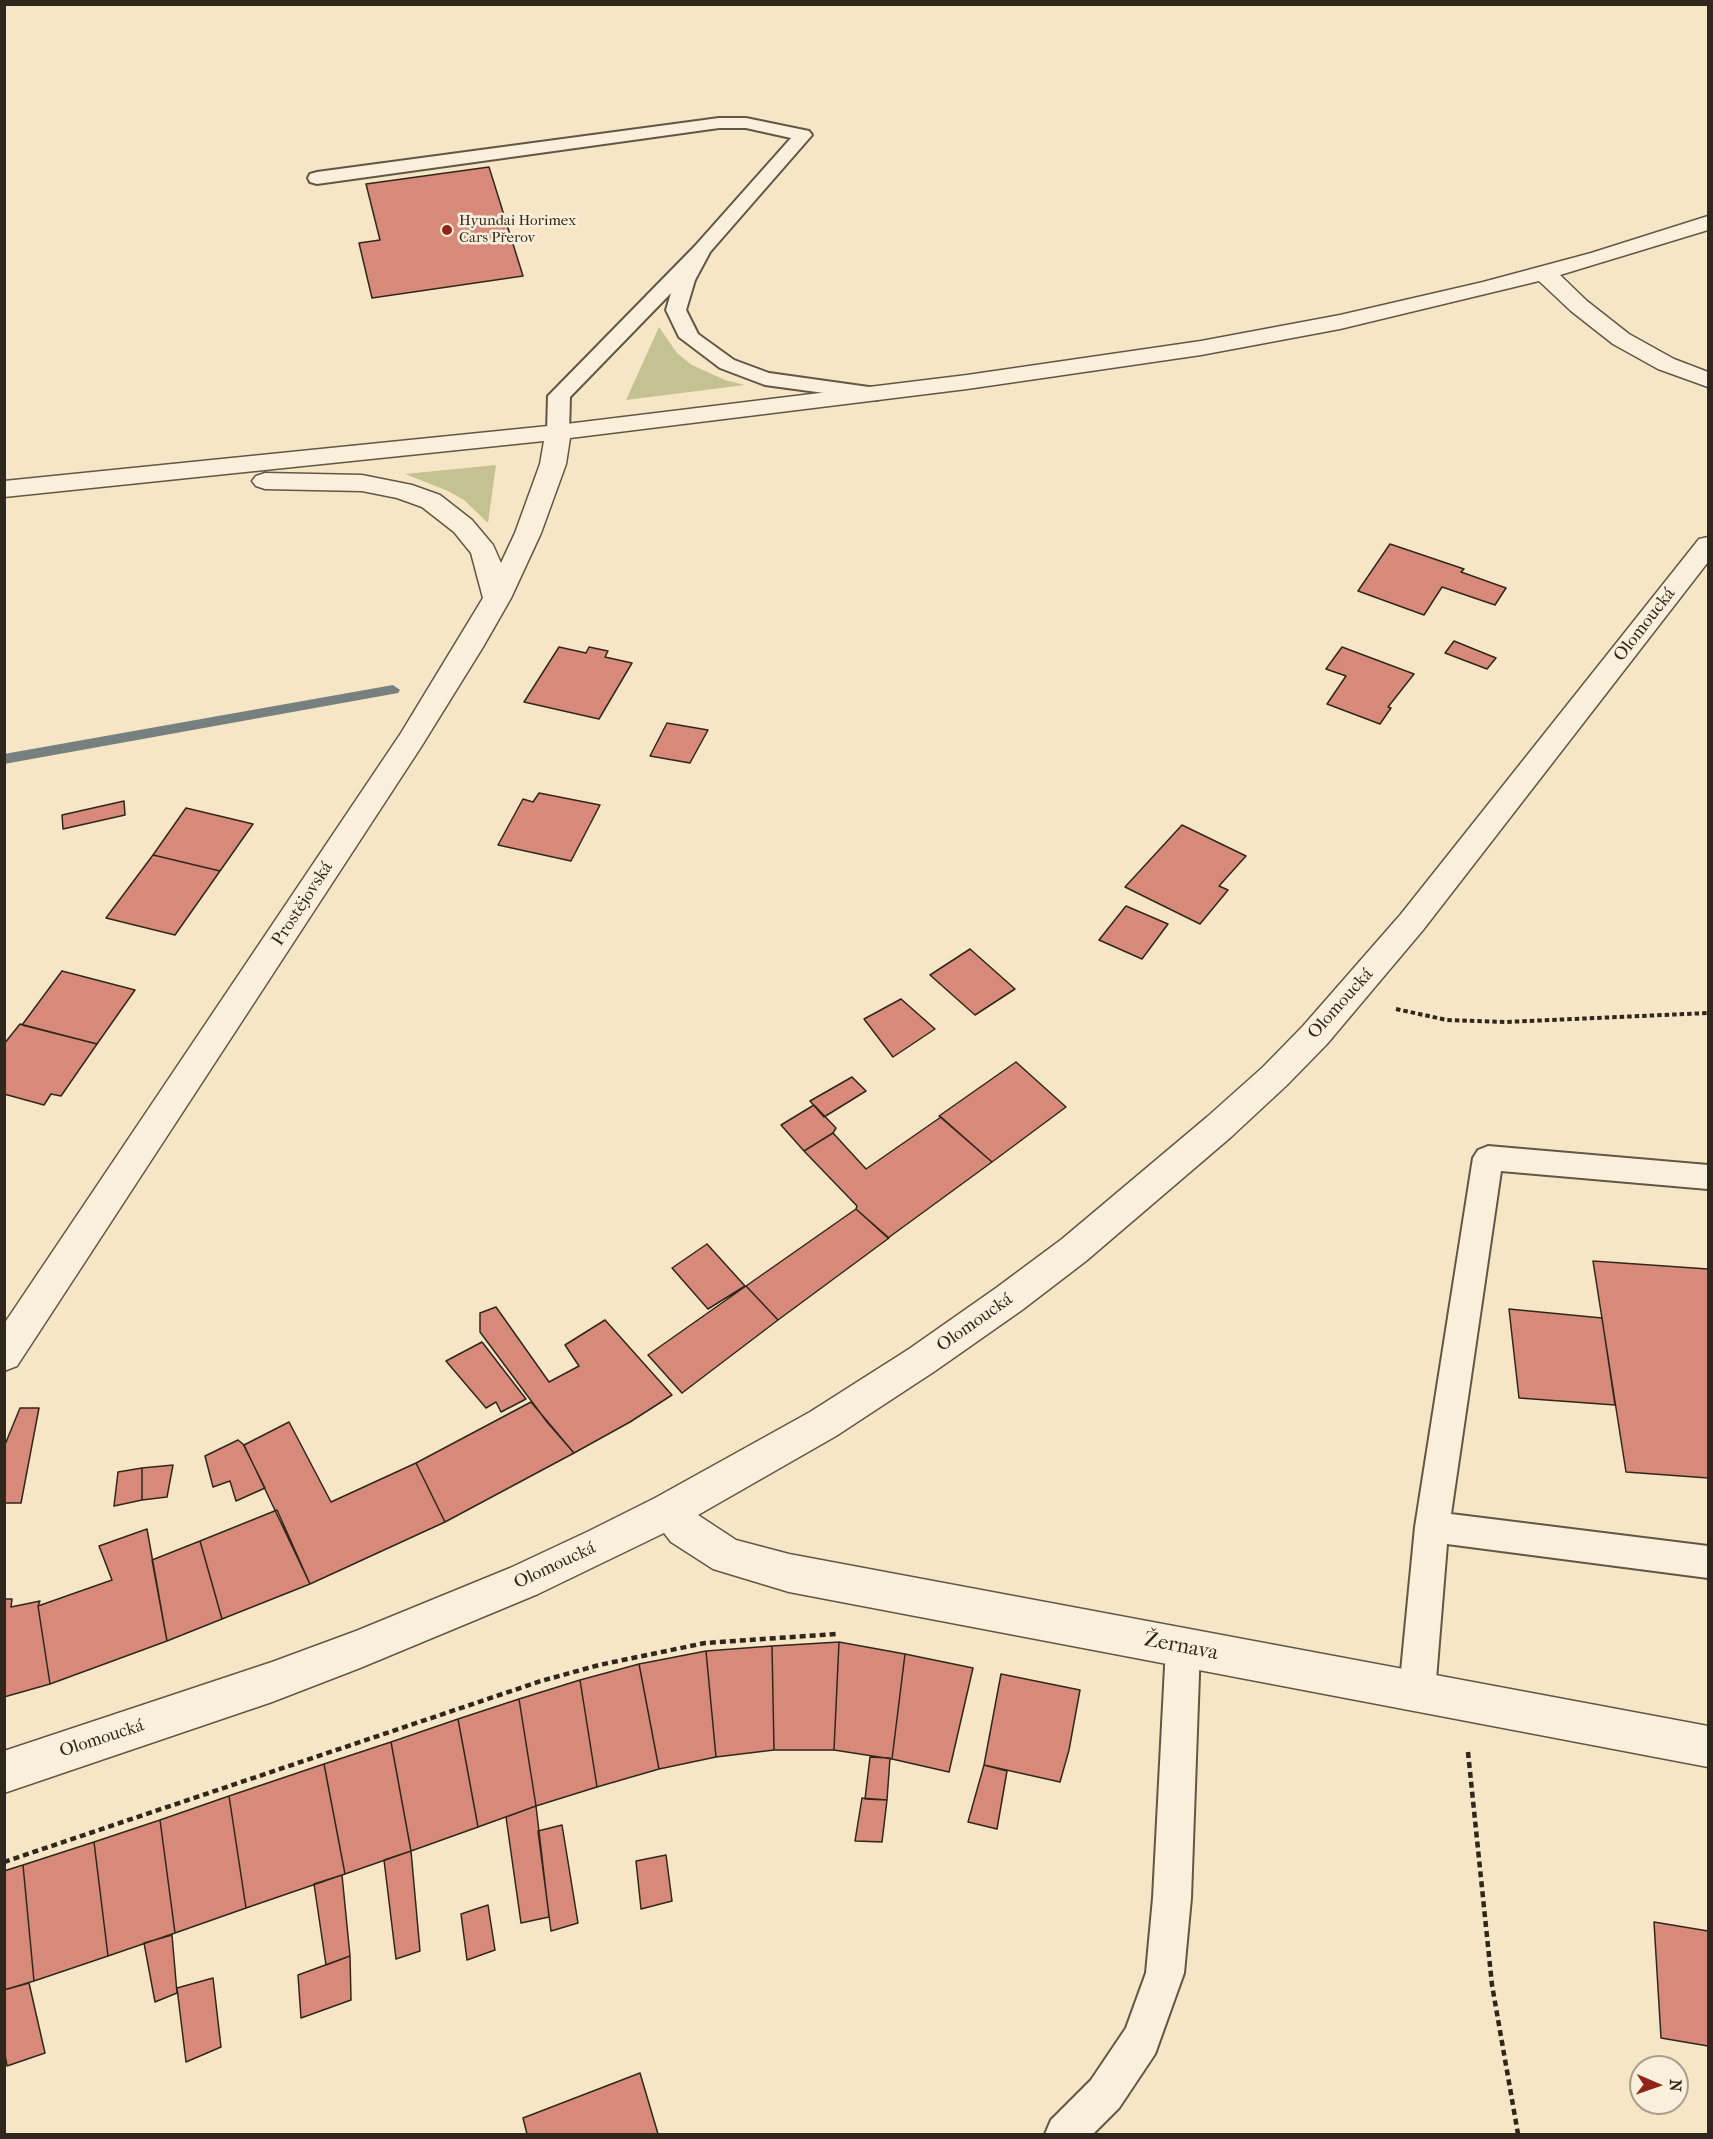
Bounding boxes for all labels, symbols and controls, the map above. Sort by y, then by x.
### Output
place label: Hyundai Horimex Cars Přerov [459,212,576,247]
marker: Hyundai Horimex Cars Přerov [440,223,454,237]
street label: Olomoucká [1610,584,1680,666]
street label: Prostějovská [268,858,338,950]
street label: Olomoucká [1304,964,1378,1044]
street label: Olomoucká [933,1289,1017,1357]
street label: Olomoucká [511,1538,599,1594]
street label: Žernava [1142,1627,1220,1667]
street label: Olomoucká [57,1715,147,1763]
north arrow [1629,2055,1689,2115]
text: N [1666,2079,1685,2092]

